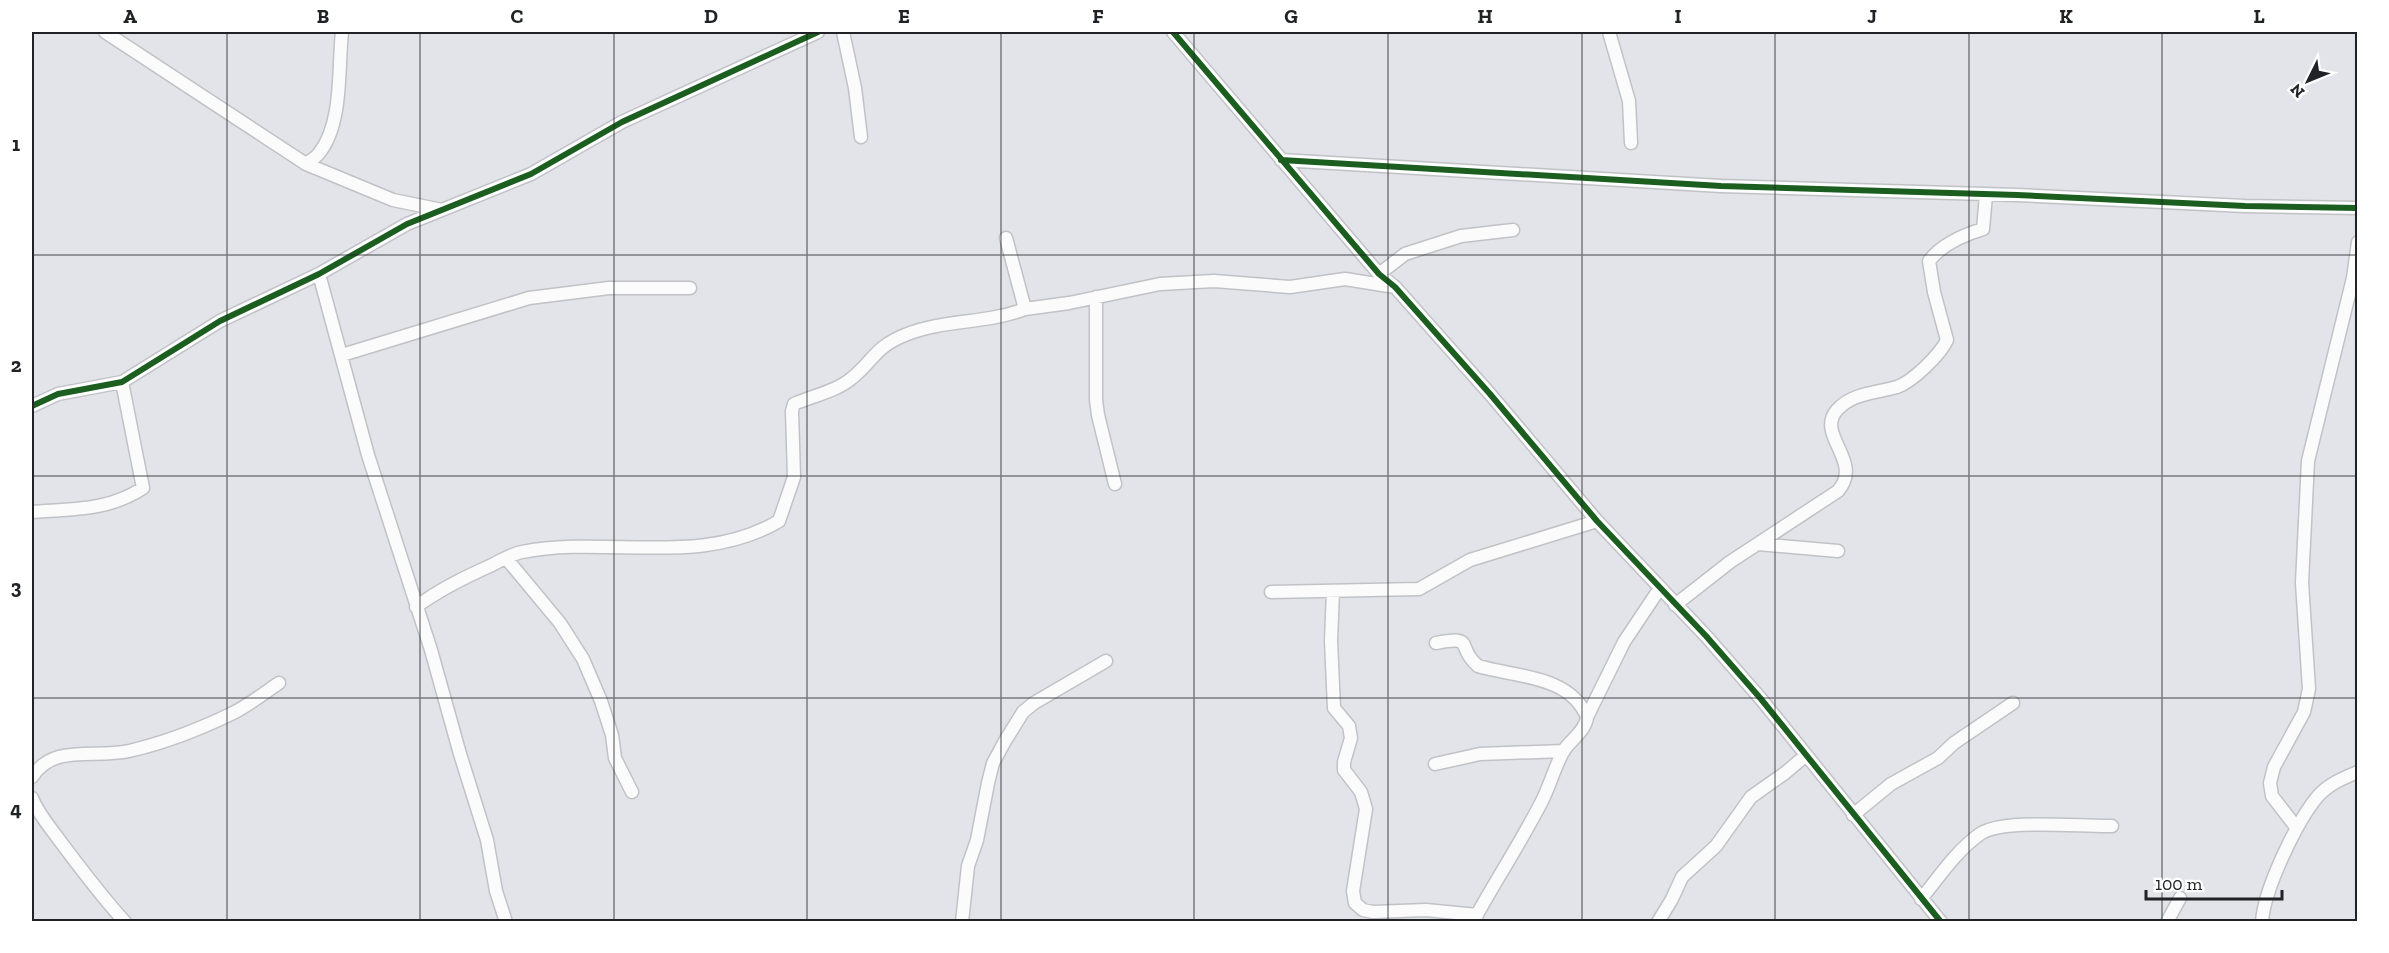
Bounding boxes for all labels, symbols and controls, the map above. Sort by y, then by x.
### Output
text: A [123,4,137,28]
text: B [317,4,329,28]
text: C [511,4,524,28]
text: D [704,4,718,28]
text: E [898,4,910,28]
text: F [1092,4,1104,28]
text: G [1284,4,1298,28]
text: H [1477,4,1493,28]
text: I [1674,4,1682,28]
text: J [1867,4,1877,28]
text: K [2059,4,2073,28]
text: L [2253,4,2265,28]
north arrow [2278,51,2338,111]
text: N [2286,80,2308,102]
text: 1 [12,132,20,156]
text: 2 [11,353,22,377]
text: 3 [11,575,22,599]
text: 4 [10,797,22,821]
scale bar [2146,863,2282,901]
text: 100 m [2155,873,2203,895]

